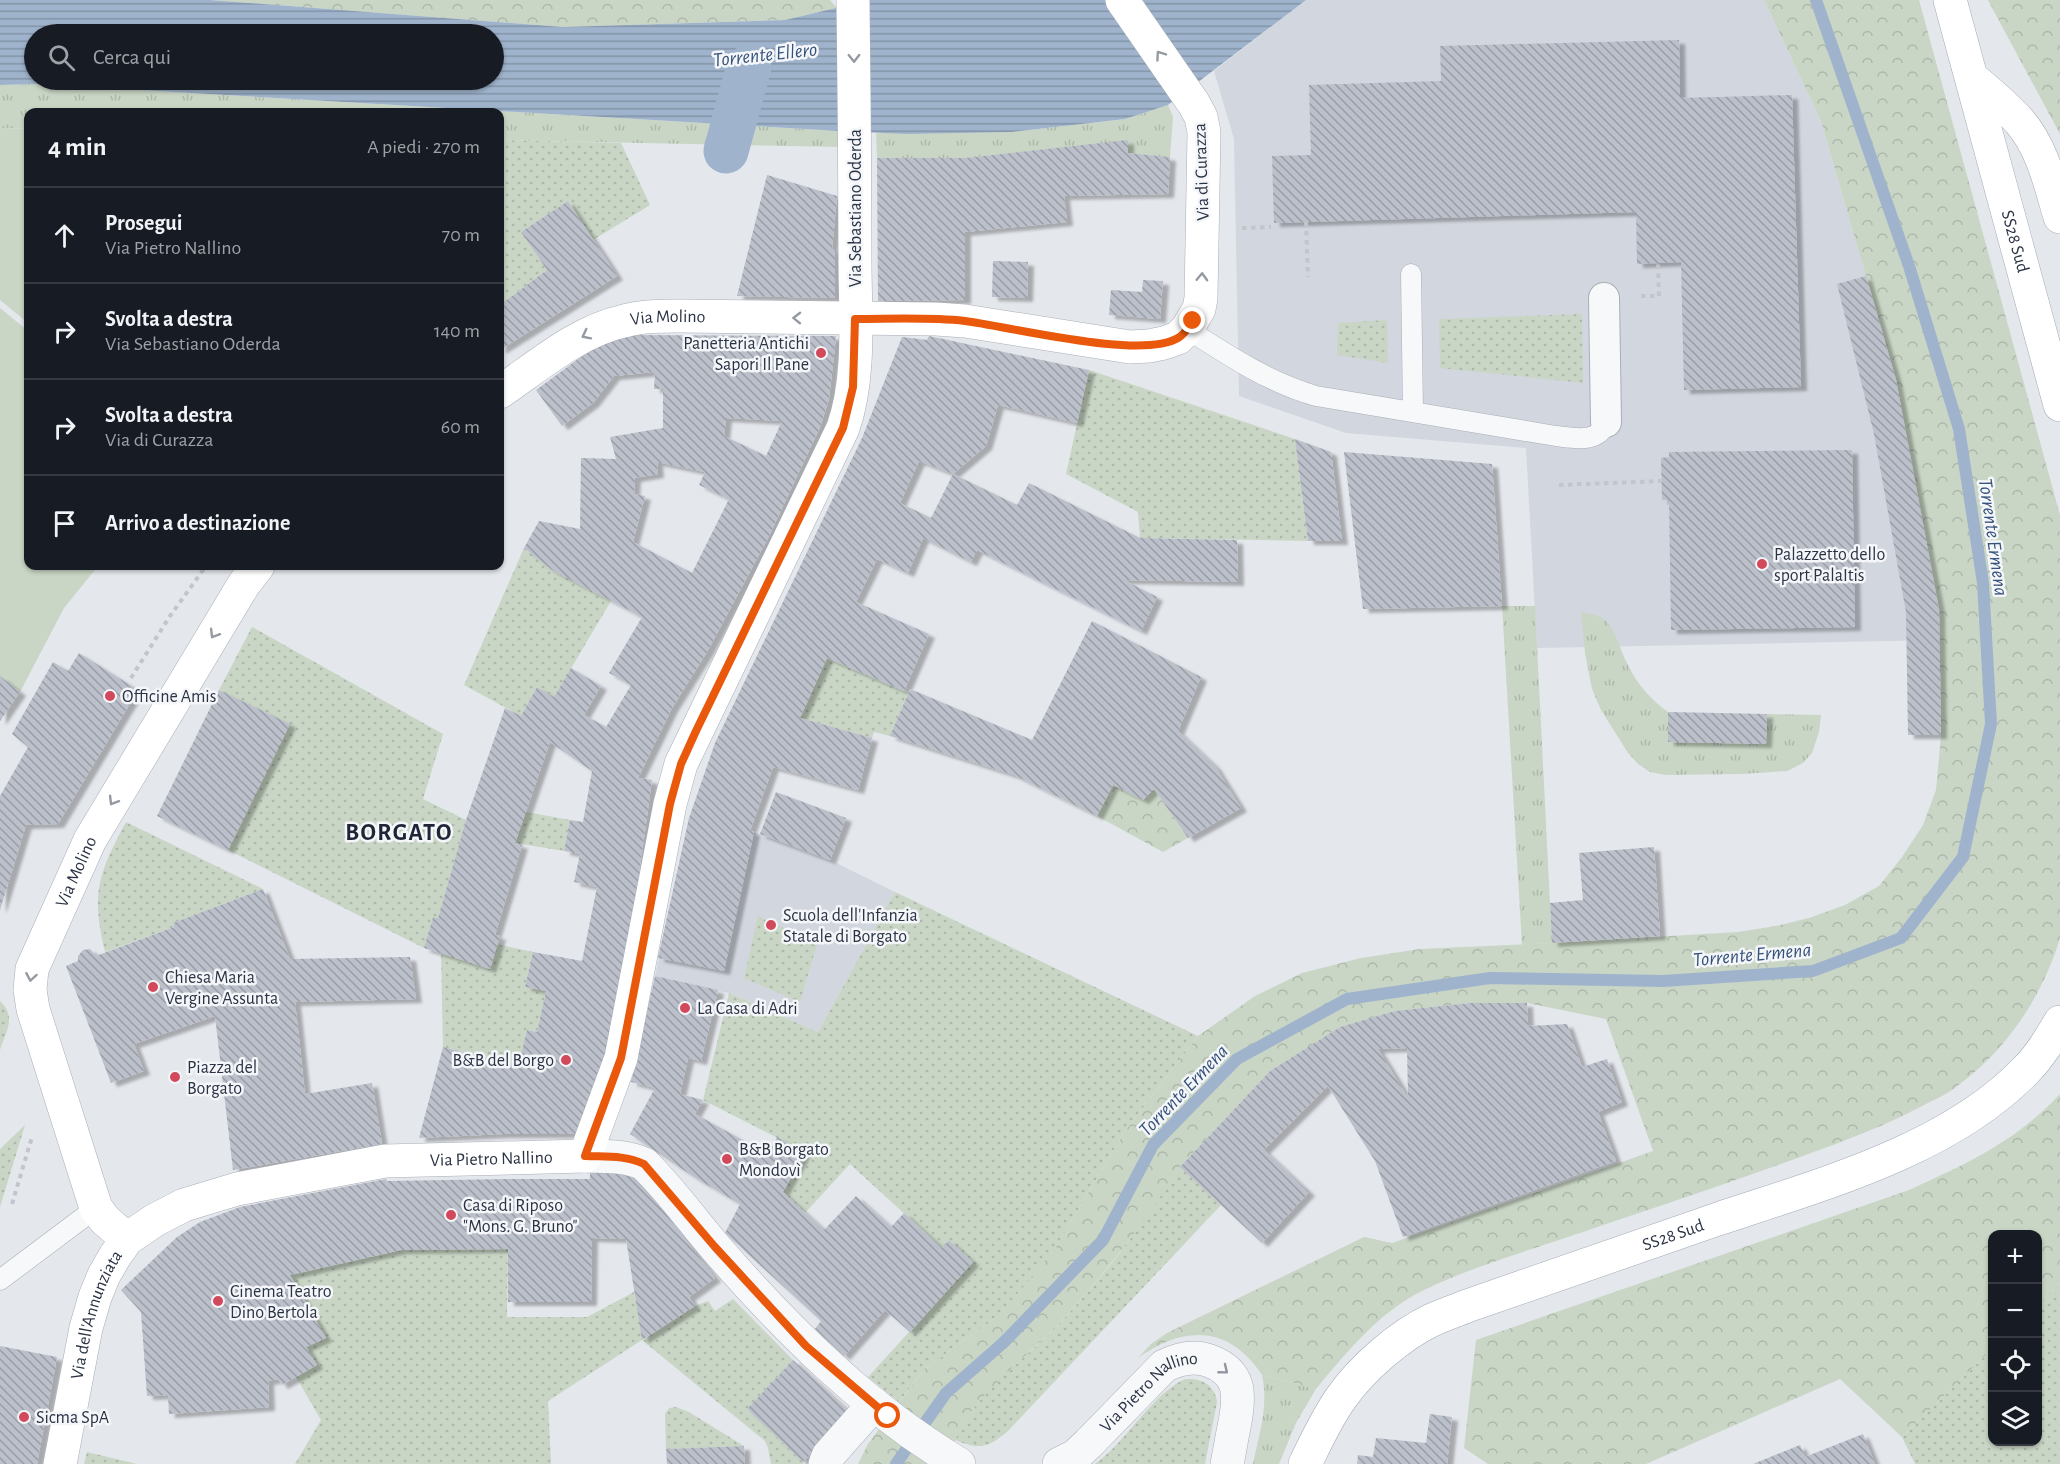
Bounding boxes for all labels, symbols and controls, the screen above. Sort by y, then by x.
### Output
search box [24,24,504,90]
water label: Torrente Ellero [712,40,818,70]
icon: search [45,41,78,74]
text: Cerca qui [93,46,171,68]
one-way arrow [1156,51,1167,62]
one-way arrow [848,54,860,63]
street label: Via di Curazza [1191,123,1213,221]
street label: Via Sebastiano Oderda [847,129,865,287]
text: 4 min [48,134,107,160]
text: A piedi · 270 m [367,137,480,157]
street label: SS28 Sud [1998,208,2032,275]
text: Prosegui [105,212,182,234]
icon: ahead [48,219,81,252]
text: 70 m [442,225,480,245]
text: Via Pietro Nallino [105,238,241,258]
one-way arrow [1195,272,1208,281]
route end [1179,307,1205,333]
text: Svolta a destra [105,308,233,330]
street label: Via Molino [629,308,706,329]
one-way arrow [792,312,801,324]
icon: right [48,315,81,348]
text: 140 m [434,321,480,341]
one-way arrow [581,328,592,340]
text: Via Sebastiano Oderda [105,334,281,354]
place label: Panetteria Antichi Sapori Il Pane [683,335,809,374]
marker: Panetteria Antichi Sapori Il Pane [814,346,828,360]
text: Svolta a destra [105,404,233,426]
icon: right [48,411,81,444]
text: 60 m [441,417,480,437]
text: Via di Curazza [105,430,214,450]
water label: Torrente Ermena [1975,477,2011,597]
icon: arrive [48,507,81,540]
text: Arrivo a destinazione [105,512,290,534]
place label: Palazzetto dello sport PalaItis [1774,546,1885,585]
marker: Palazzetto dello sport PalaItis [1755,557,1769,571]
one-way arrow [209,628,221,638]
place label: Officine Amis [122,688,216,706]
marker: Officine Amis [103,689,117,703]
one-way arrow [108,795,120,805]
district label: BORGATO [345,821,453,845]
street label: Via Molino [53,834,100,910]
place label: Scuola dell'Infanzia Statale di Borgato [783,907,918,946]
marker: Scuola dell'Infanzia Statale di Borgato [764,918,778,932]
water label: Torrente Ermena [1692,940,1812,970]
place label: Chiesa Maria Vergine Assunta [165,969,278,1008]
one-way arrow [26,972,38,982]
marker: Chiesa Maria Vergine Assunta [146,980,160,994]
place label: La Casa di Adri [697,1000,798,1018]
marker: La Casa di Adri [678,1001,692,1015]
water label: Torrente Ermena [1135,1041,1232,1140]
place label: B&B del Borgo [453,1052,554,1070]
marker: B&B del Borgo [559,1053,573,1067]
place label: Piazza del Borgato [187,1059,257,1098]
marker: Piazza del Borgato [168,1070,182,1084]
place label: B&B Borgato Mondovì [739,1141,829,1180]
street label: Via Pietro Nallino [430,1149,553,1170]
marker: B&B Borgato Mondovì [720,1152,734,1166]
place label: Casa di Riposo "Mons. G. Bruno" [463,1197,578,1236]
marker: Casa di Riposo "Mons. G. Bruno" [444,1208,458,1222]
street label: SS28 Sud [1640,1217,1706,1254]
map controls [1988,1230,2042,1446]
button: + [1988,1230,2042,1284]
street label: Via dell'Annunziata [68,1247,126,1381]
place label: Cinema Teatro Dino Bertola [230,1283,332,1322]
button: − [1988,1284,2042,1338]
marker: Cinema Teatro Dino Bertola [211,1294,225,1308]
button: locate [1988,1338,2042,1392]
street label: Via Pietro Nallino [1097,1350,1198,1436]
one-way arrow [1217,1363,1228,1374]
button: layers [1988,1392,2042,1446]
route start [874,1402,900,1428]
place label: Sicma SpA [36,1409,110,1427]
marker: Sicma SpA [17,1410,31,1424]

